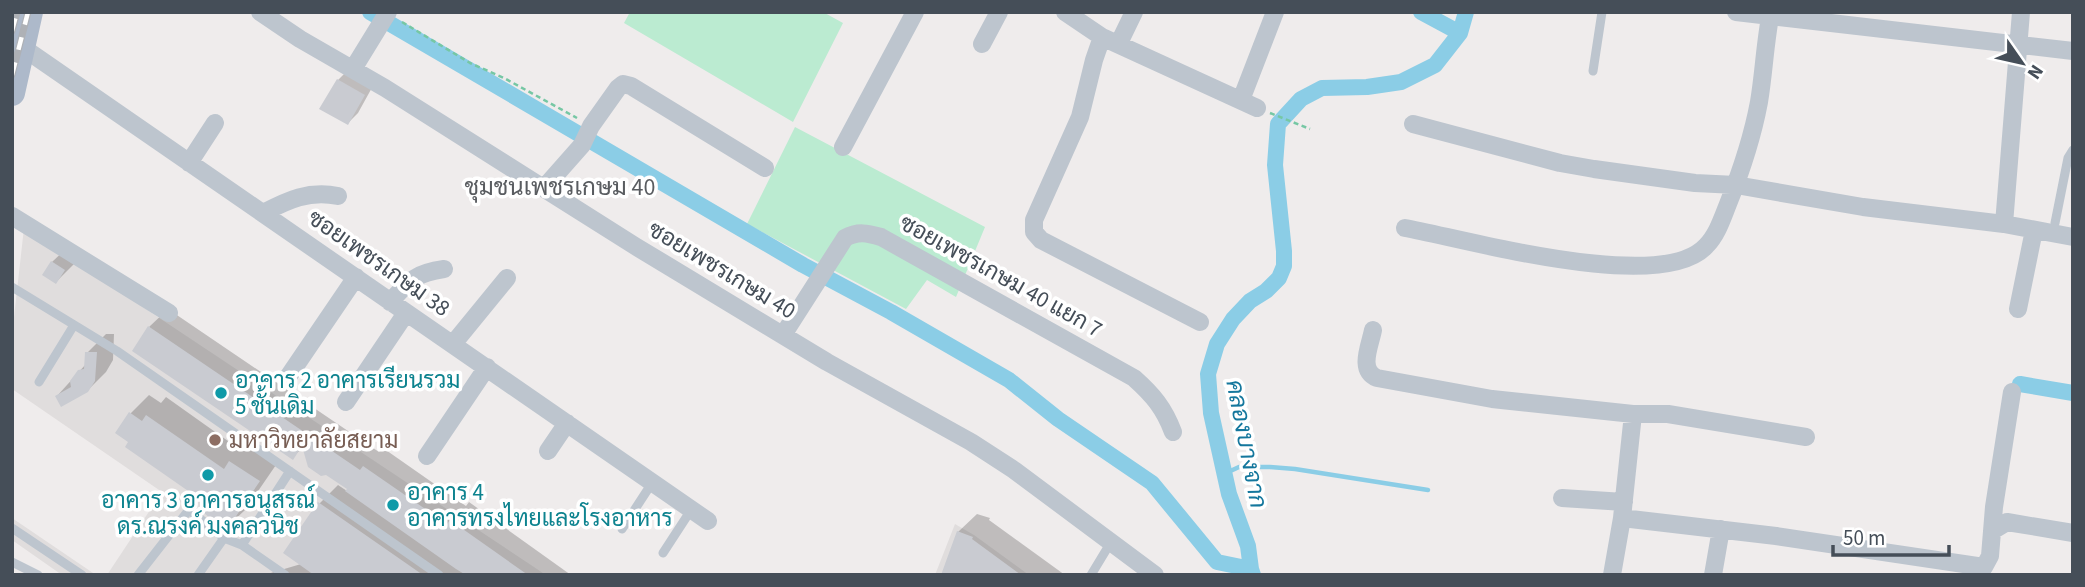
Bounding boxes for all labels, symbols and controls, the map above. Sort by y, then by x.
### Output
north arrow [1987,28,2057,98]
text: N [2020,59,2050,84]
district label: ชุมชนเพชรเกษม 40 [465,170,655,205]
street label: ซอยเพชรเกษม 38 [301,202,457,324]
street label: ซอยเพชรเกษม 40 แยก 7 [894,206,1108,346]
street label: ซอยเพชรเกษม 40 [642,213,802,327]
place label: อาคาร 2 อาคารเรียนรวม 5 ชั้นเดิม [235,364,460,423]
water label: คลองบางจาก [1216,377,1276,511]
marker: อาคาร 2 อาคารเรียนรวม 5 ชั้นเดิม [213,385,229,401]
place label: มหาวิทยาลัยสยาม [229,424,398,457]
marker: มหาวิทยาลัยสยาม [207,432,223,448]
marker: อาคาร 3 อาคารอนุสรณ์ ดร.ณรงค์ มงคลวนิช [200,467,216,483]
place label: อาคาร 4 อาคารทรงไทยและโรงอาหาร [407,476,673,535]
place label: อาคาร 3 อาคารอนุสรณ์ ดร.ณรงค์ มงคลวนิช [101,484,315,543]
marker: อาคาร 4 อาคารทรงไทยและโรงอาหาร [385,497,401,513]
scale bar [1833,514,1948,558]
text: 50 m [1843,523,1885,553]

